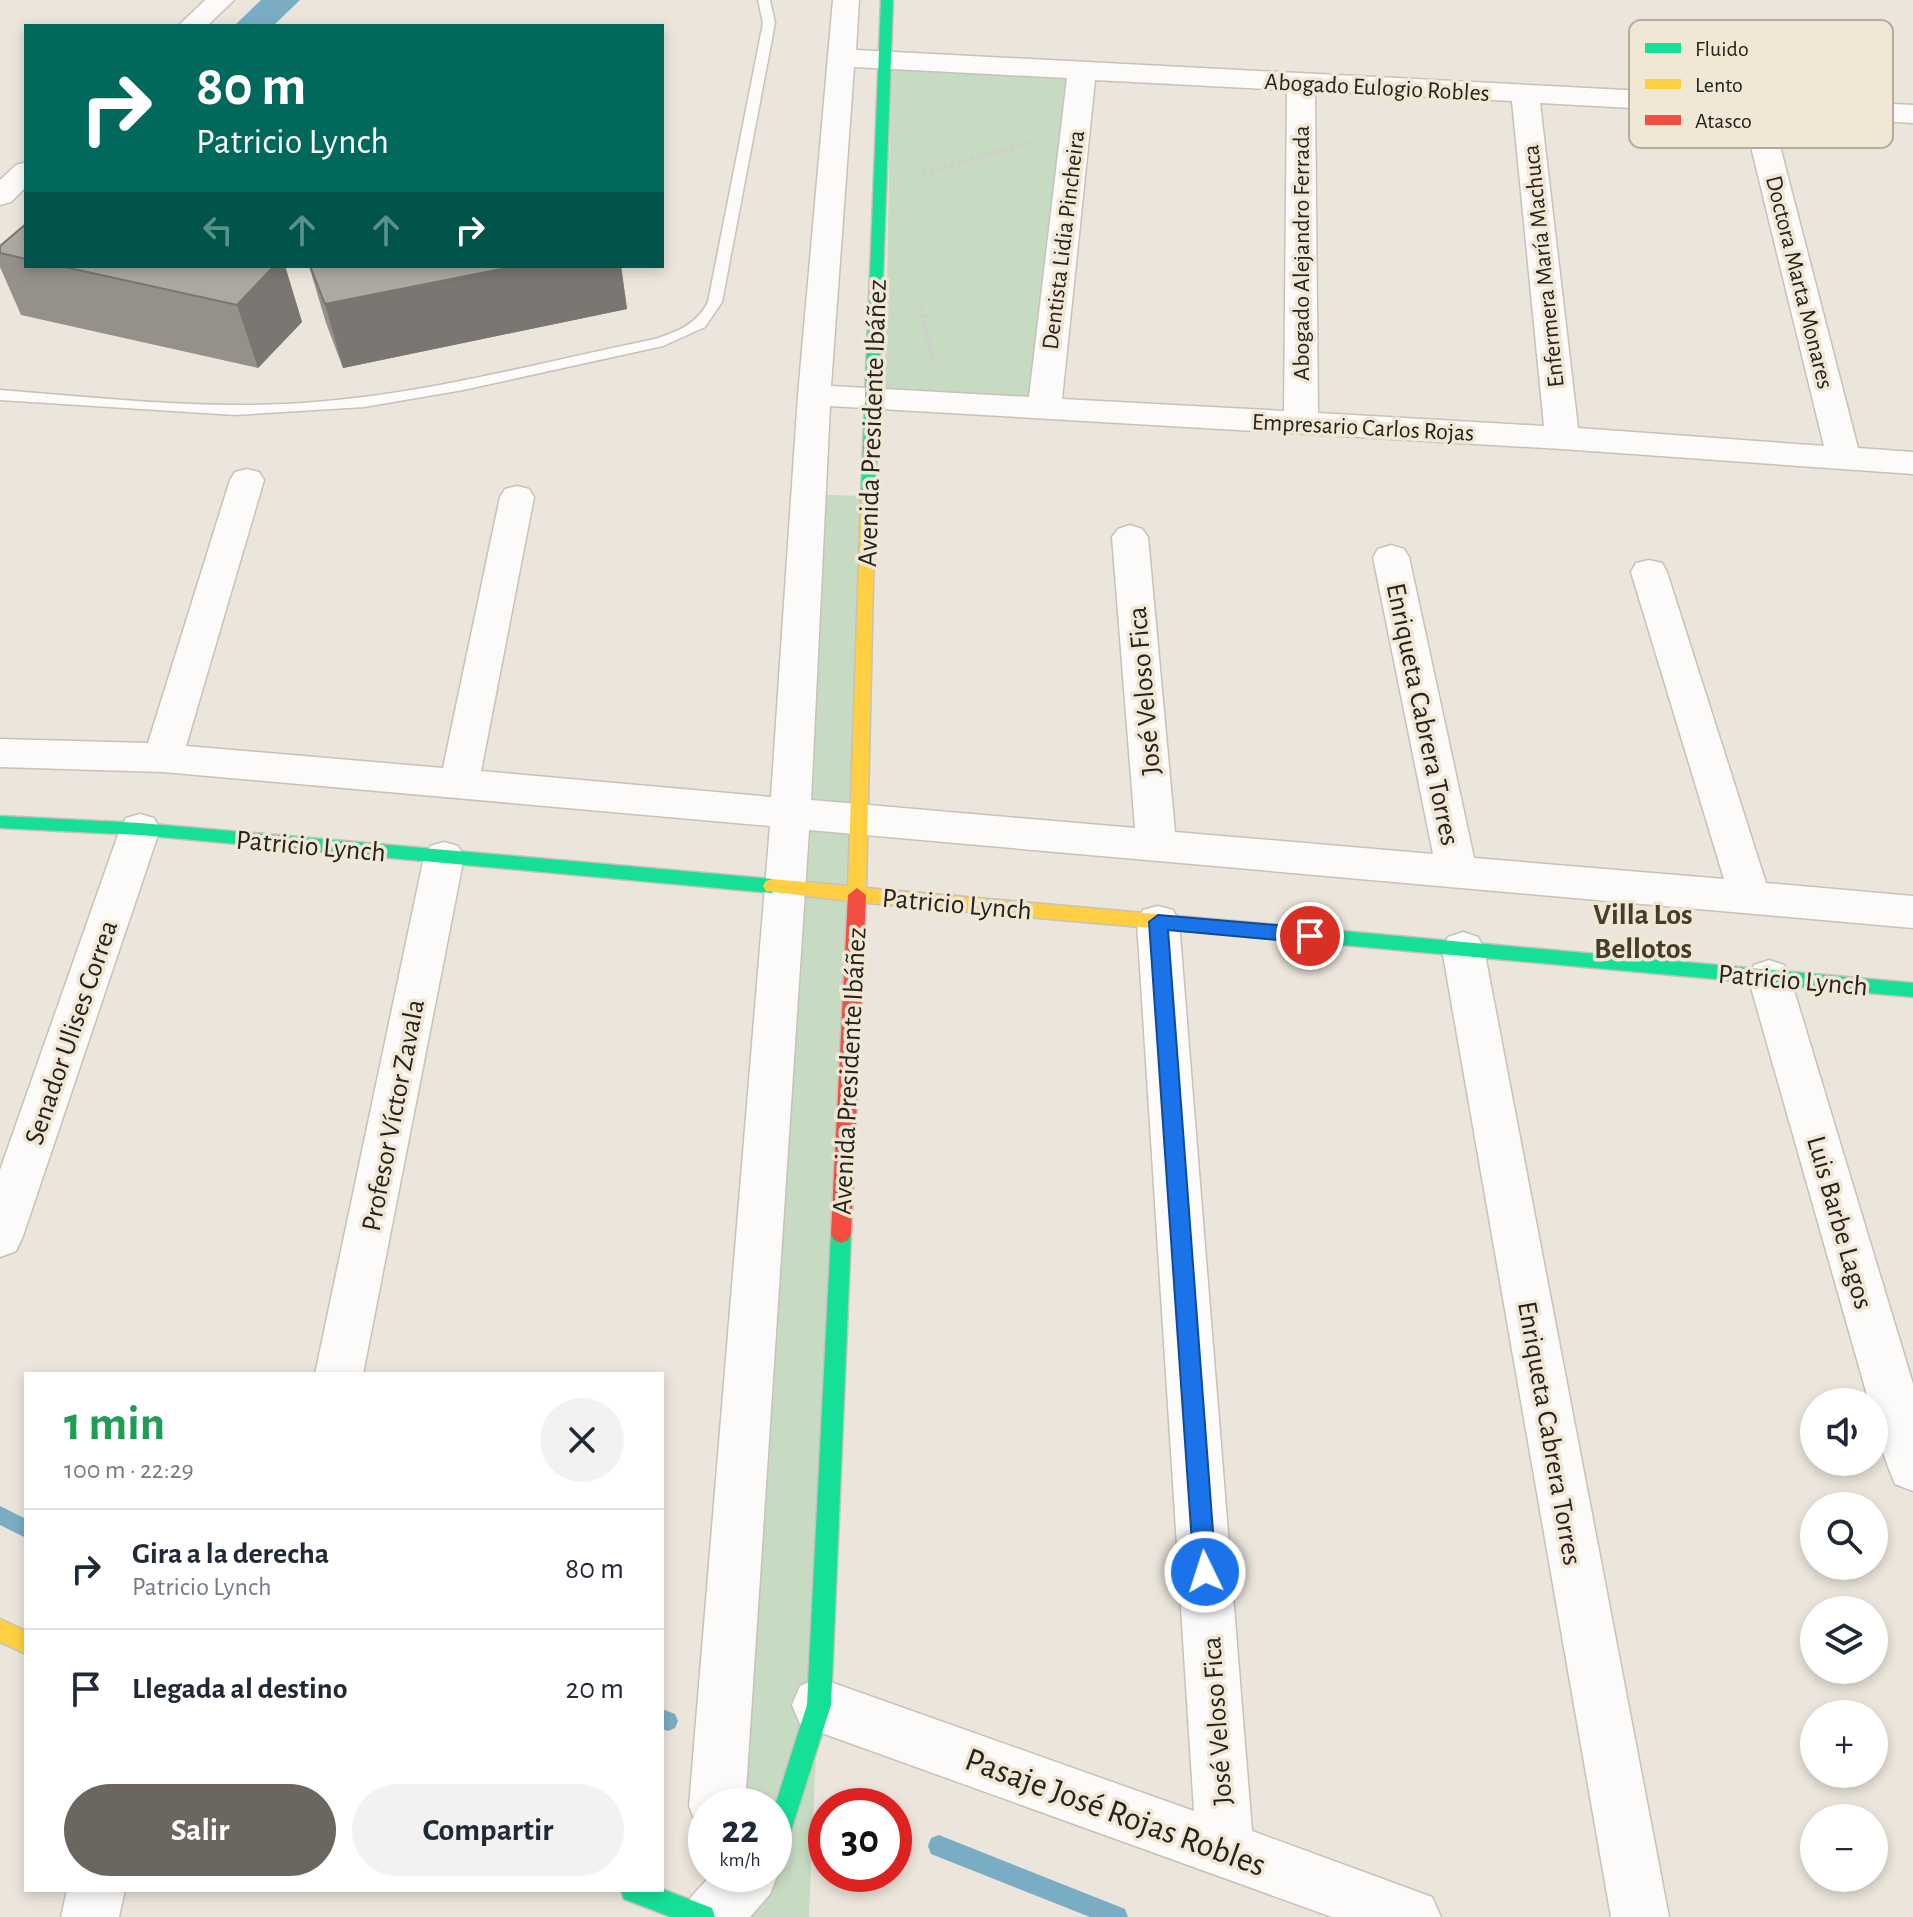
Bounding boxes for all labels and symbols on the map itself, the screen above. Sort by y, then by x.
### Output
legend [1629,20,1893,148]
text: Fluido [1695,38,1749,60]
street label: Abogado Eulogio Robles [1264,70,1490,106]
text: Lento [1695,74,1743,96]
text: Atasco [1695,110,1752,132]
street label: Abogado Alejandro Ferrada [1290,125,1314,381]
street label: Dentista Lidia Pincheira [1039,129,1089,351]
street label: Enfermera María Machuca [1519,143,1569,388]
street label: Doctora Marta Monares [1761,173,1837,391]
street label: Avenida Presidente Ibáñez [854,279,892,567]
street label: Empresario Carlos Rojas [1251,410,1475,446]
street label: Enriqueta Cabrera Torres [1381,581,1464,848]
street label: José Veloso Fica [1124,605,1166,776]
street label: Patricio Lynch [235,827,387,867]
street label: Patricio Lynch [881,885,1033,925]
district label: Villa Los Bellotos [1593,900,1693,964]
pin [1276,902,1344,970]
street label: Senador Ulises Correa [20,917,123,1148]
street label: Avenida Presidente Ibáñez [828,927,872,1216]
street label: Patricio Lynch [1717,961,1869,1001]
street label: Profesor Víctor Zavala [358,997,430,1234]
street label: Luis Barbe Lagos [1801,1133,1877,1312]
street label: Enriqueta Cabrera Torres [1512,1299,1586,1568]
position arrow [1163,1530,1247,1614]
street label: José Veloso Fica [1198,1636,1238,1806]
street label: Pasaje José Rojas Robles [960,1743,1270,1883]
speed limit sign: 30 [808,1788,912,1892]

